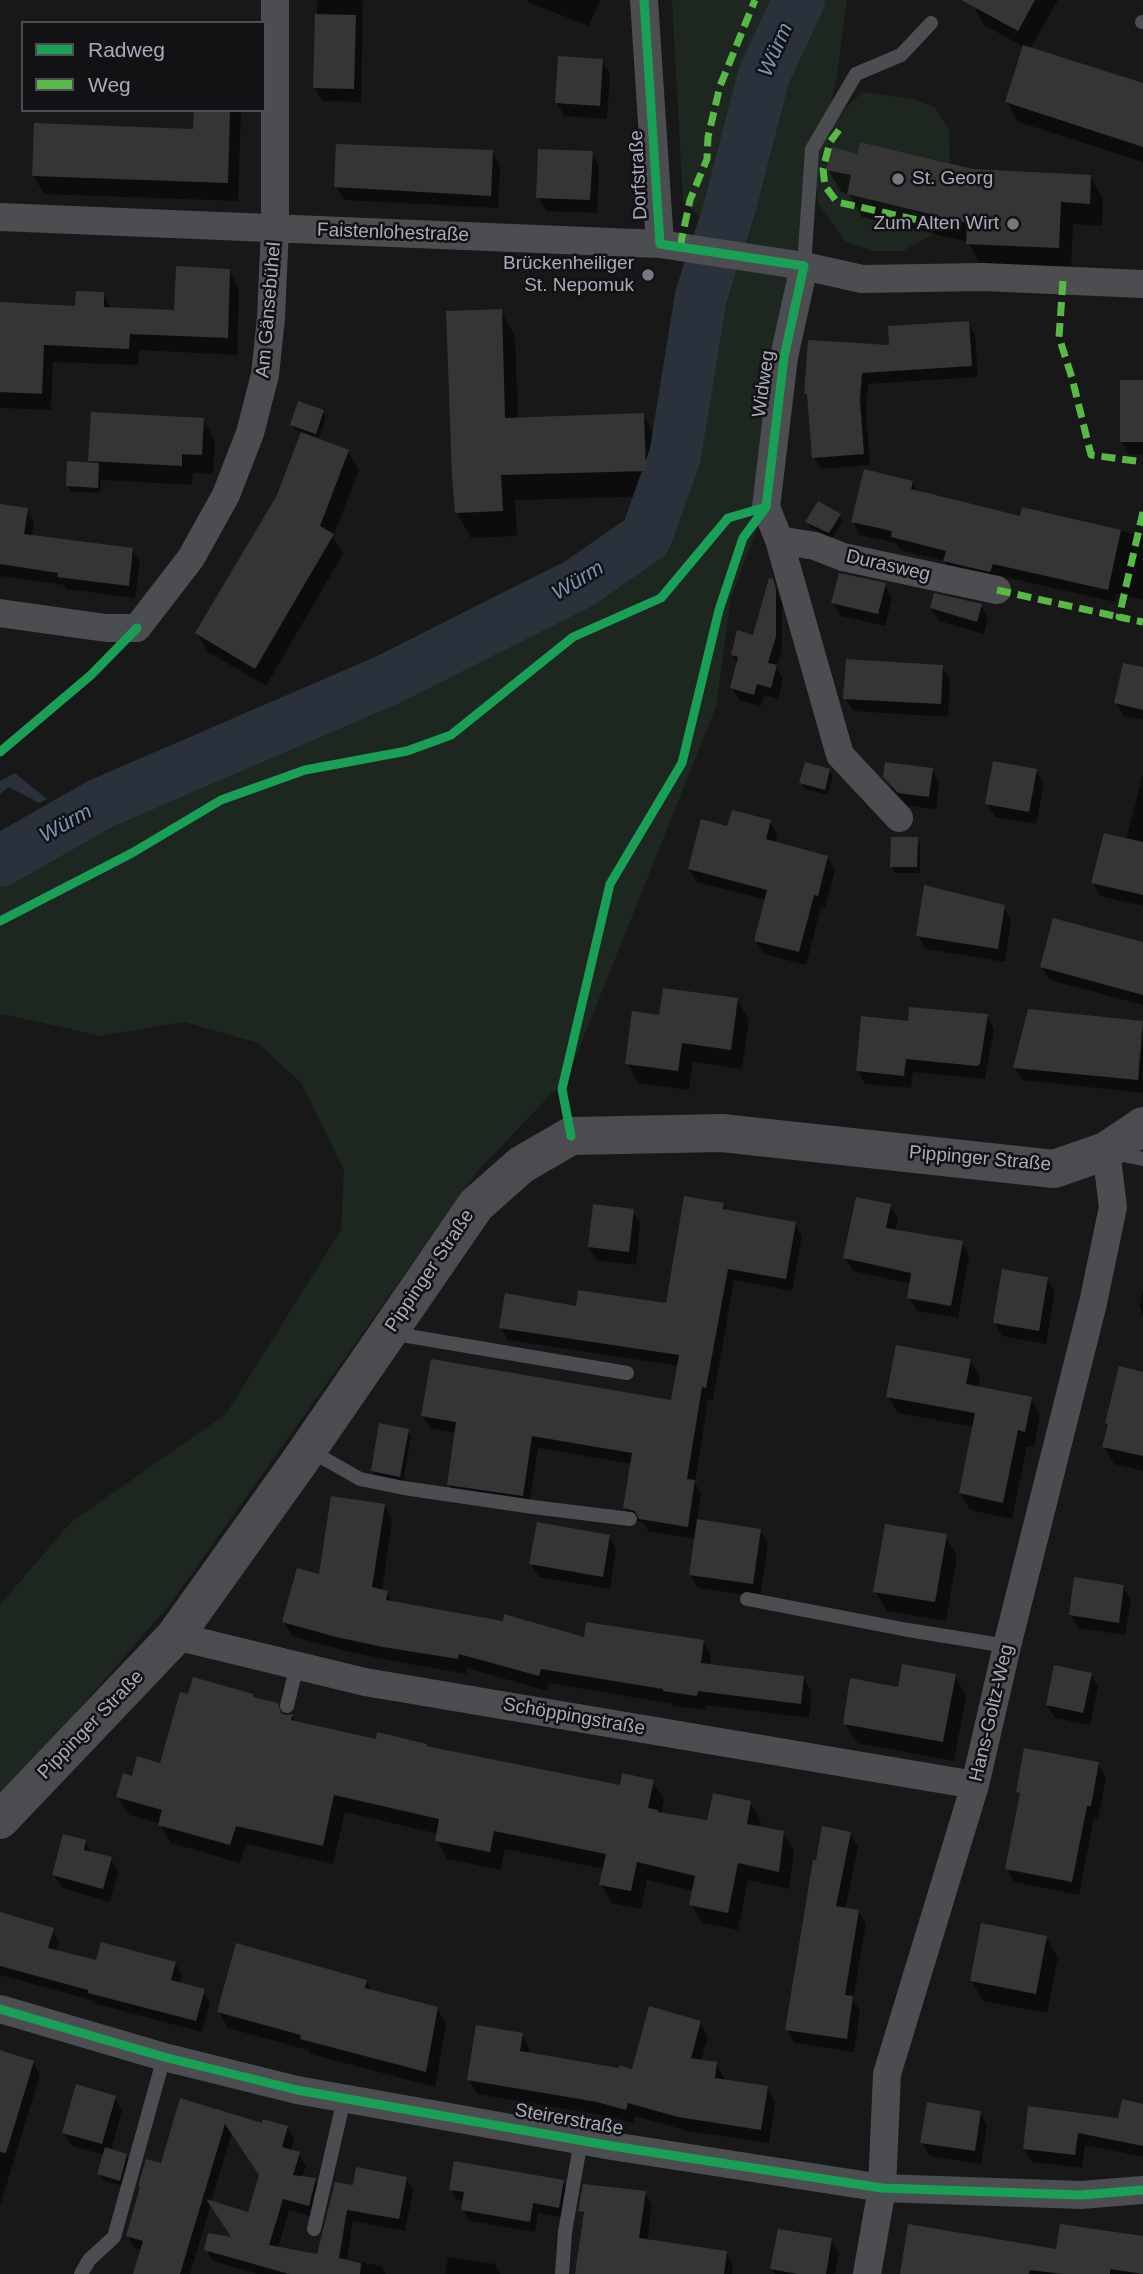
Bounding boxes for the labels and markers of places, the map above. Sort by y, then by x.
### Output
place label: St. Georg [912,168,993,190]
marker: St. Georg [890,171,906,187]
place label: Zum Alten Wirt [873,213,999,235]
marker: Zum Alten Wirt [1005,216,1021,232]
place label: Brückenheiliger St. Nepomuk [503,253,634,297]
marker: Brückenheiliger St. Nepomuk [640,267,656,283]

